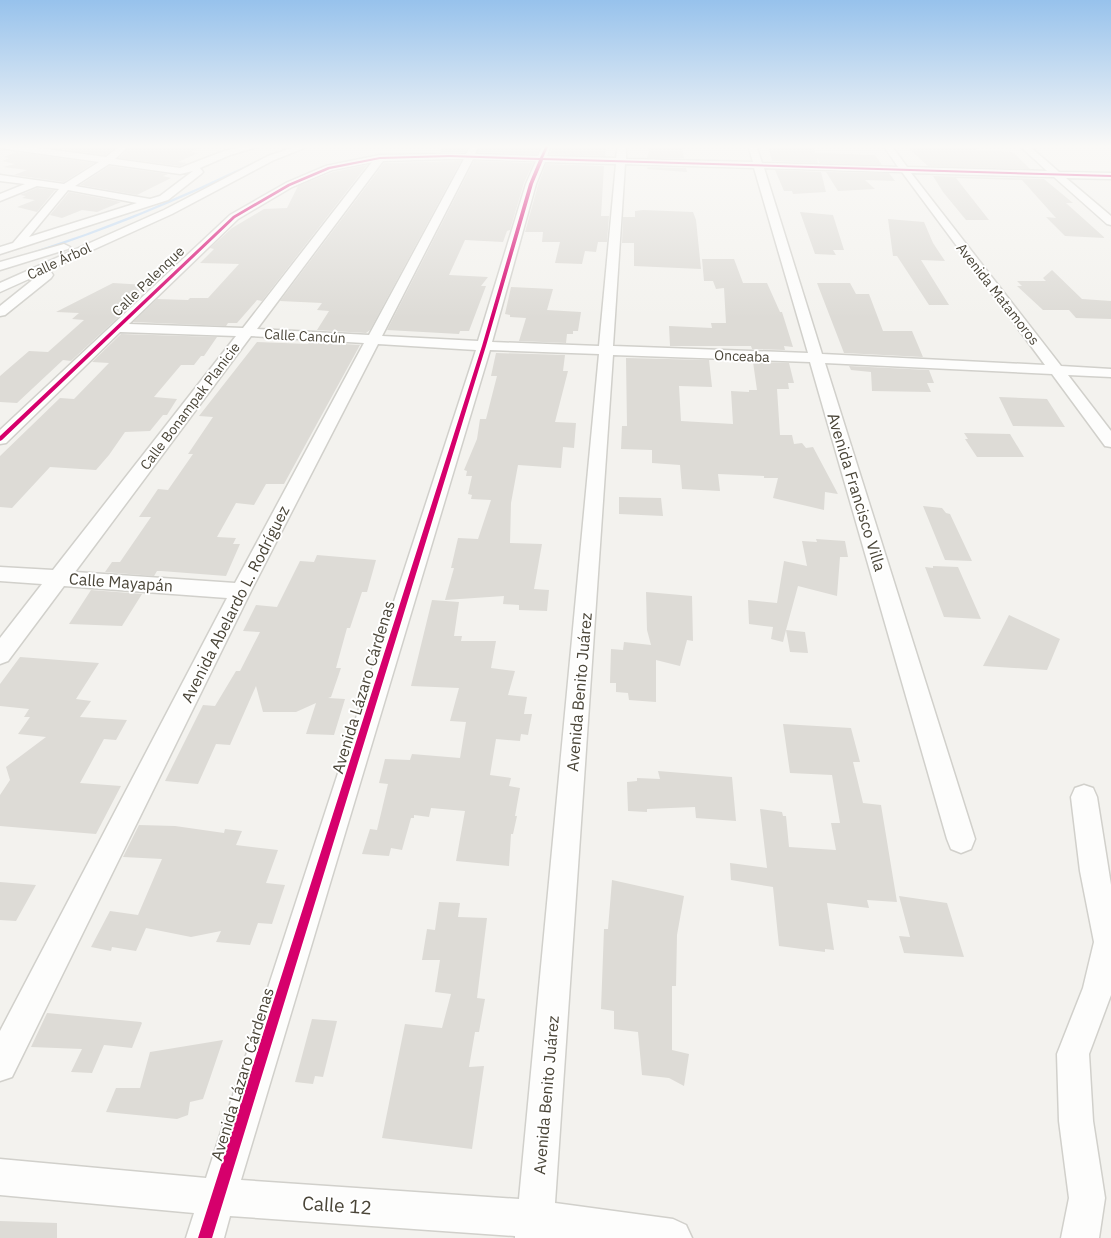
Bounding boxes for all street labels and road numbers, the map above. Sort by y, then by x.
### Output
street label: Calle Árbol [24,237,94,284]
street label: Avenida Matamoros [953,239,1044,349]
street label: Calle Palenque [108,242,188,320]
street label: Calle Cancún [264,325,346,347]
street label: Calle Bonampak Planicie [136,338,244,473]
street label: Onceaba [714,346,771,366]
street label: Avenida Francisco Villa [823,410,891,574]
street label: Avenida Abelardo L. Rodríguez [177,502,293,706]
street label: Calle Mayapán [68,568,174,596]
street label: Avenida Lázaro Cárdenas [327,598,399,776]
street label: Avenida Benito Juárez [562,612,596,772]
street label: Avenida Lázaro Cárdenas [206,985,278,1163]
street label: Avenida Benito Juárez [529,1015,563,1175]
street label: Calle 12 [301,1191,373,1219]

